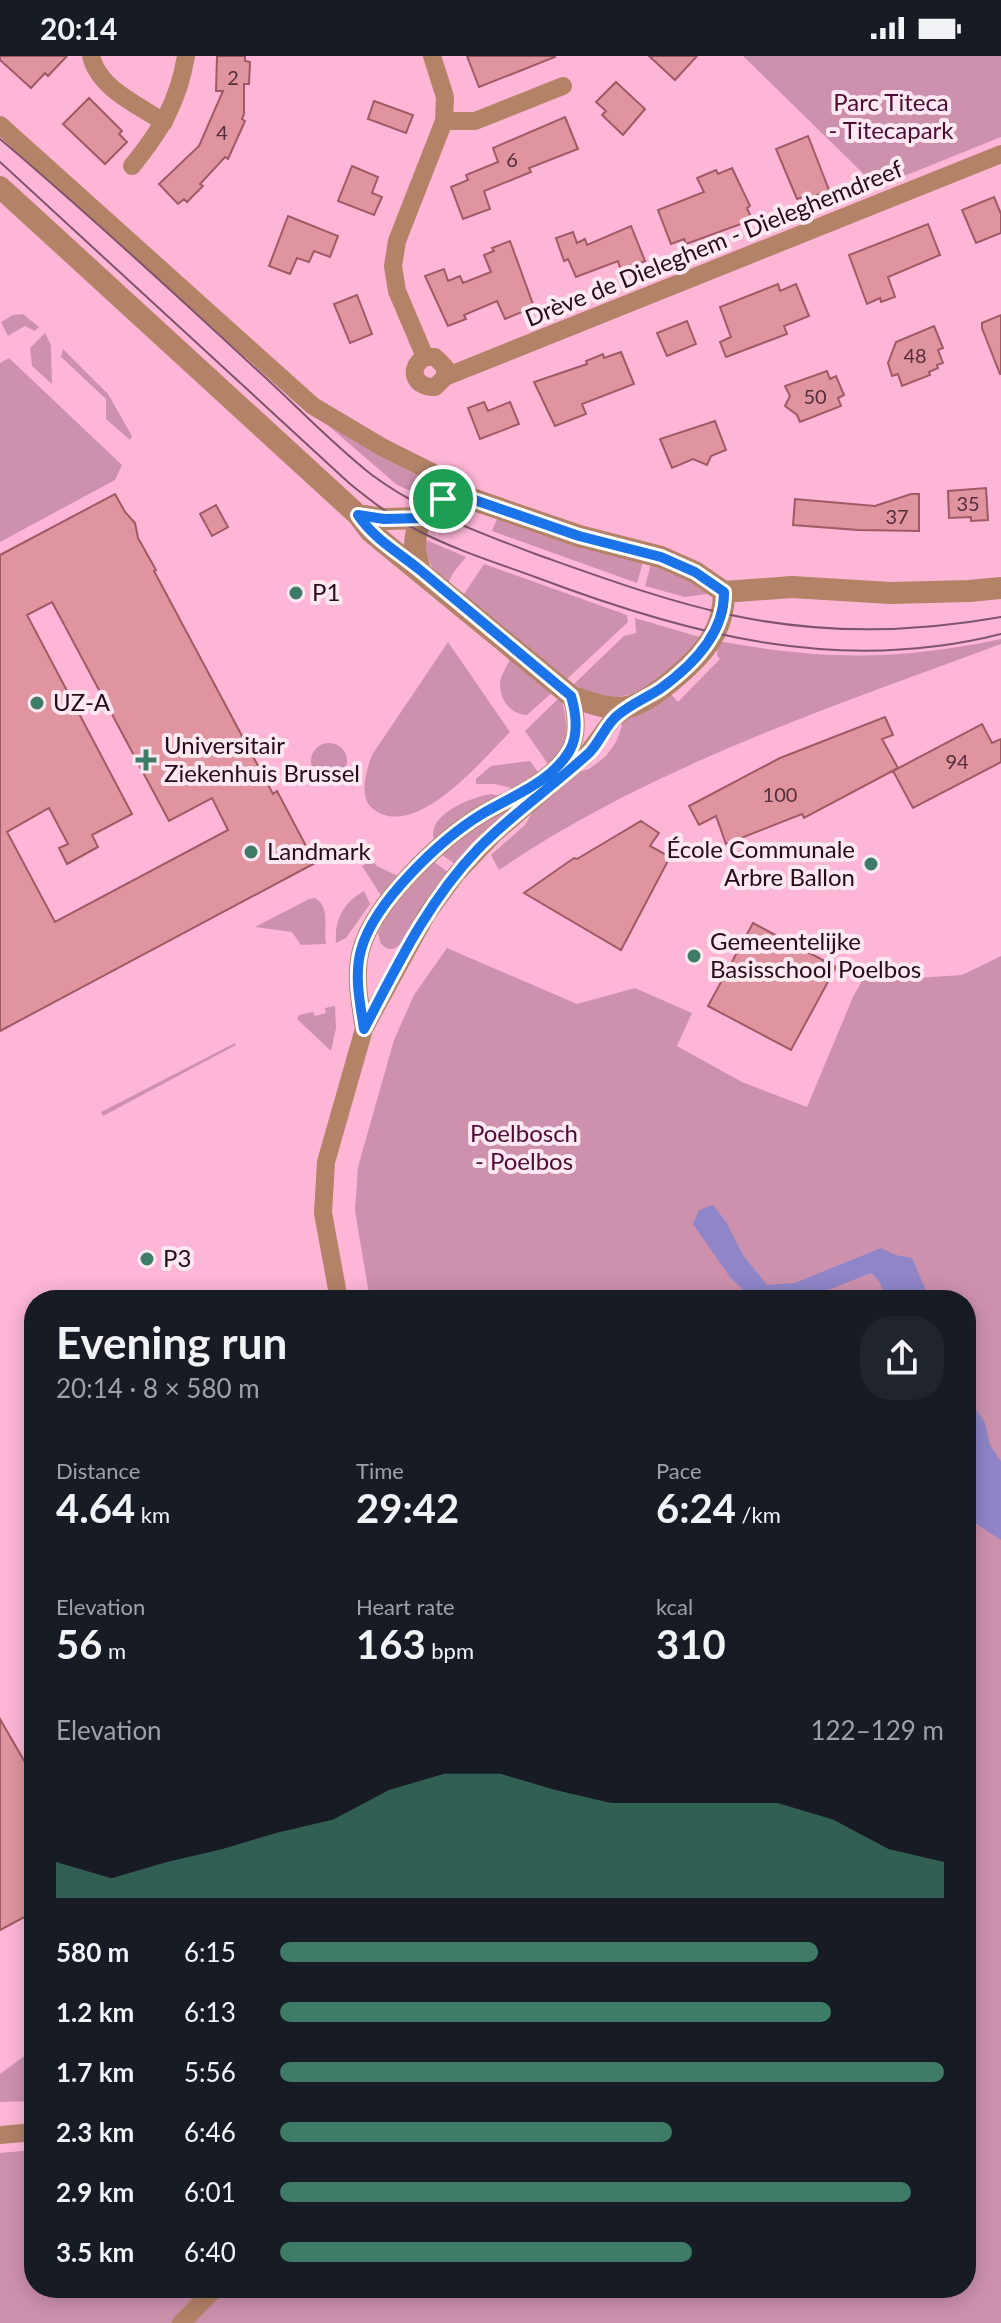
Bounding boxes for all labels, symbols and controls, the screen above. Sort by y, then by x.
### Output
text: 20:14 [40,10,117,46]
house number: 2 [227,65,239,89]
park label: Parc Titeca - Titecapark [828,87,954,144]
house number: 4 [216,120,228,144]
house number: 6 [506,147,518,171]
street label: Drève de Dieleghem - Dieleghemdreef [521,153,907,332]
house number: 48 [903,343,927,367]
house number: 50 [803,384,827,408]
pin [409,465,477,533]
icon: arrive [421,477,465,521]
house number: 35 [956,491,980,515]
house number: 37 [885,504,909,528]
place label: P1 [312,577,340,606]
marker: P1 [287,584,305,602]
place label: UZ-A [53,687,111,716]
marker: UZ-A [28,694,46,712]
place label: Universitair Ziekenhuis Brussel [164,730,360,787]
marker: Universitair Ziekenhuis Brussel [135,749,157,771]
house number: 94 [945,749,969,773]
house number: 100 [763,782,797,806]
place label: École Communale Arbre Ballon [666,834,855,891]
place label: Landmark [267,836,371,865]
marker: Landmark [242,843,260,861]
marker: École Communale Arbre Ballon [862,855,880,873]
place label: Gemeentelijke Basisschool Poelbos [710,926,921,983]
marker: Gemeentelijke Basisschool Poelbos [685,947,703,965]
park label: Poelbosch - Poelbos [470,1118,578,1175]
place label: P3 [163,1243,191,1272]
marker: P3 [138,1250,156,1268]
text: Evening run [56,1316,287,1368]
button: share [860,1316,944,1400]
text: 20:14 · 8 × 580 m [56,1372,260,1404]
text: Distance [56,1457,140,1484]
text: Time [356,1457,404,1484]
text: Pace [656,1457,702,1484]
text: 4.64 [56,1484,135,1532]
text: 29:42 [356,1484,459,1532]
text: 6:24 [656,1484,736,1532]
text: km [135,1501,170,1528]
text: /km [736,1501,781,1528]
text: Elevation [56,1593,145,1620]
text: Heart rate [356,1593,455,1620]
text: kcal [656,1593,693,1620]
text: 56 [56,1620,102,1668]
text: 163 [356,1620,426,1668]
text: 310 [656,1620,726,1668]
text: m [102,1637,126,1664]
text: bpm [426,1637,474,1664]
text: Elevation [56,1714,162,1746]
text: 122–129 m [810,1714,944,1746]
text: 580 m [56,1936,129,1968]
text: 6:15 [184,1936,236,1968]
text: 1.2 km [56,1996,134,2028]
text: 6:13 [184,1996,236,2028]
text: 1.7 km [56,2056,134,2088]
text: 5:56 [184,2056,236,2088]
text: 2.3 km [56,2116,134,2148]
text: 6:46 [184,2116,236,2148]
text: 2.9 km [56,2176,134,2208]
text: 6:01 [184,2176,236,2208]
text: 3.5 km [56,2236,134,2268]
text: 6:40 [184,2236,236,2268]

